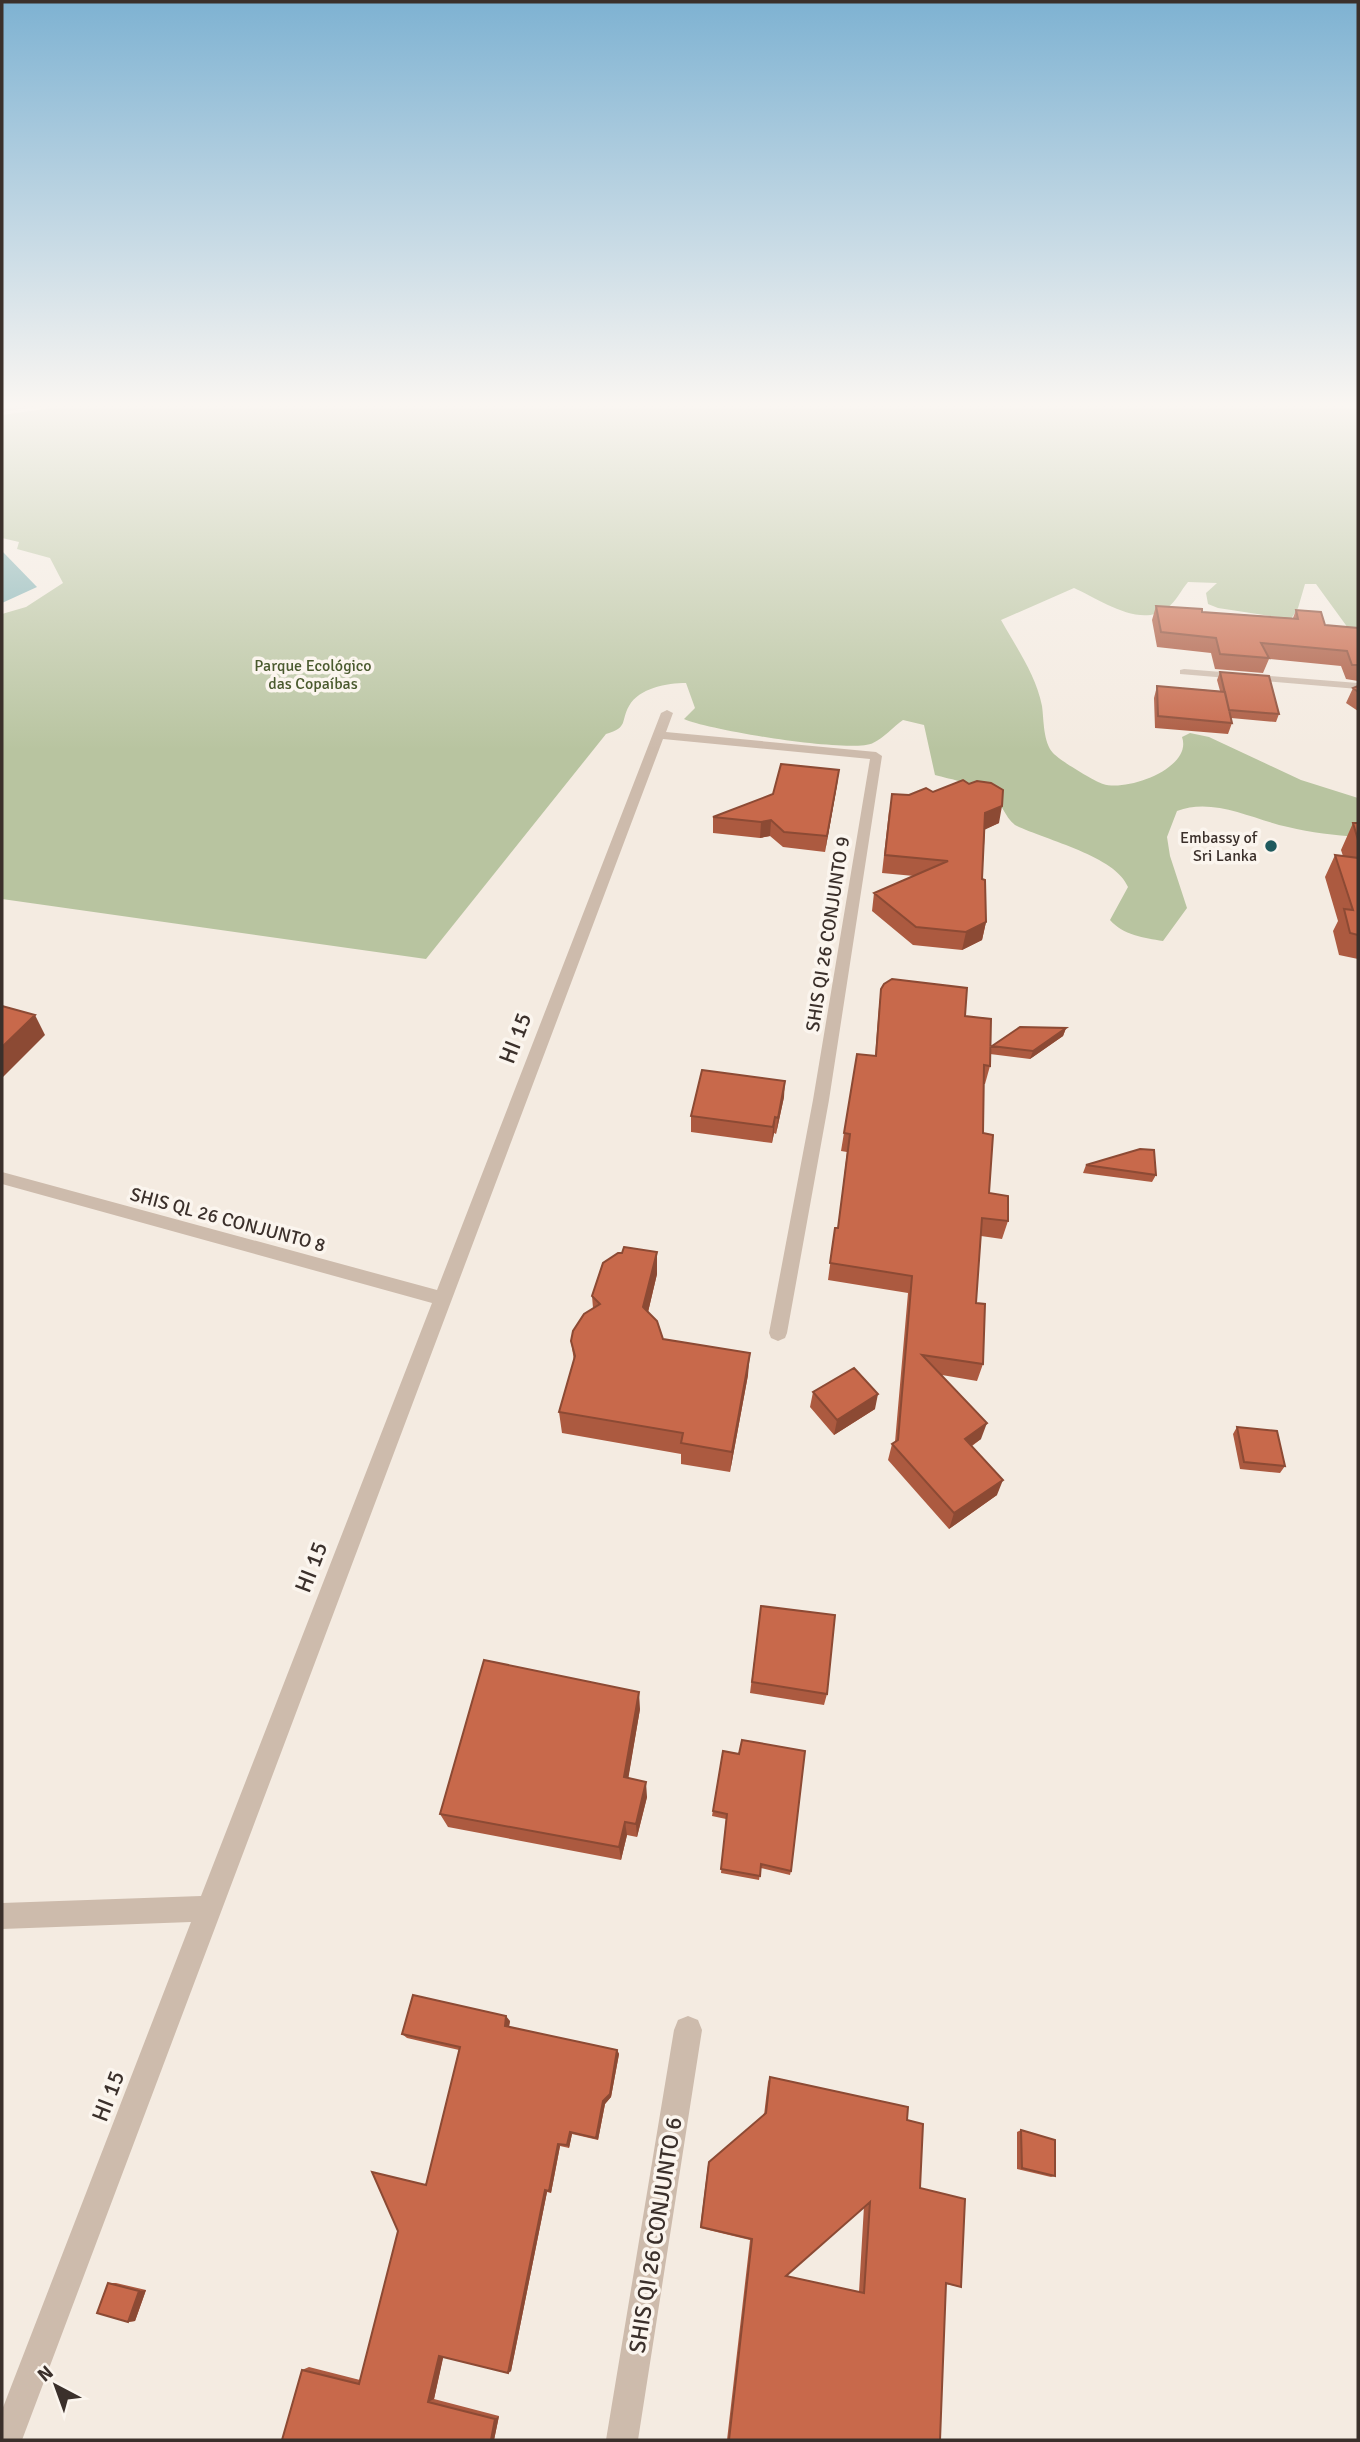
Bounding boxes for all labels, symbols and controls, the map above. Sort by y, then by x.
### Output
park label: Parque Ecológico das Copaíbas [254,656,372,694]
place label: Embassy of Sri Lanka [1180,828,1258,866]
street label: SHIS QI 26 CONJUNTO 9 [801,835,855,1033]
marker: Embassy of Sri Lanka [1263,838,1279,854]
street label: HI 15 [493,1009,538,1068]
street label: SHIS QL 26 CONJUNTO 8 [127,1182,328,1258]
street label: HI 15 [289,1538,334,1597]
street label: HI 15 [86,2067,131,2126]
street label: SHIS QI 26 CONJUNTO 6 [623,2115,688,2355]
north arrow [21,2351,91,2421]
text: N [33,2361,58,2387]

